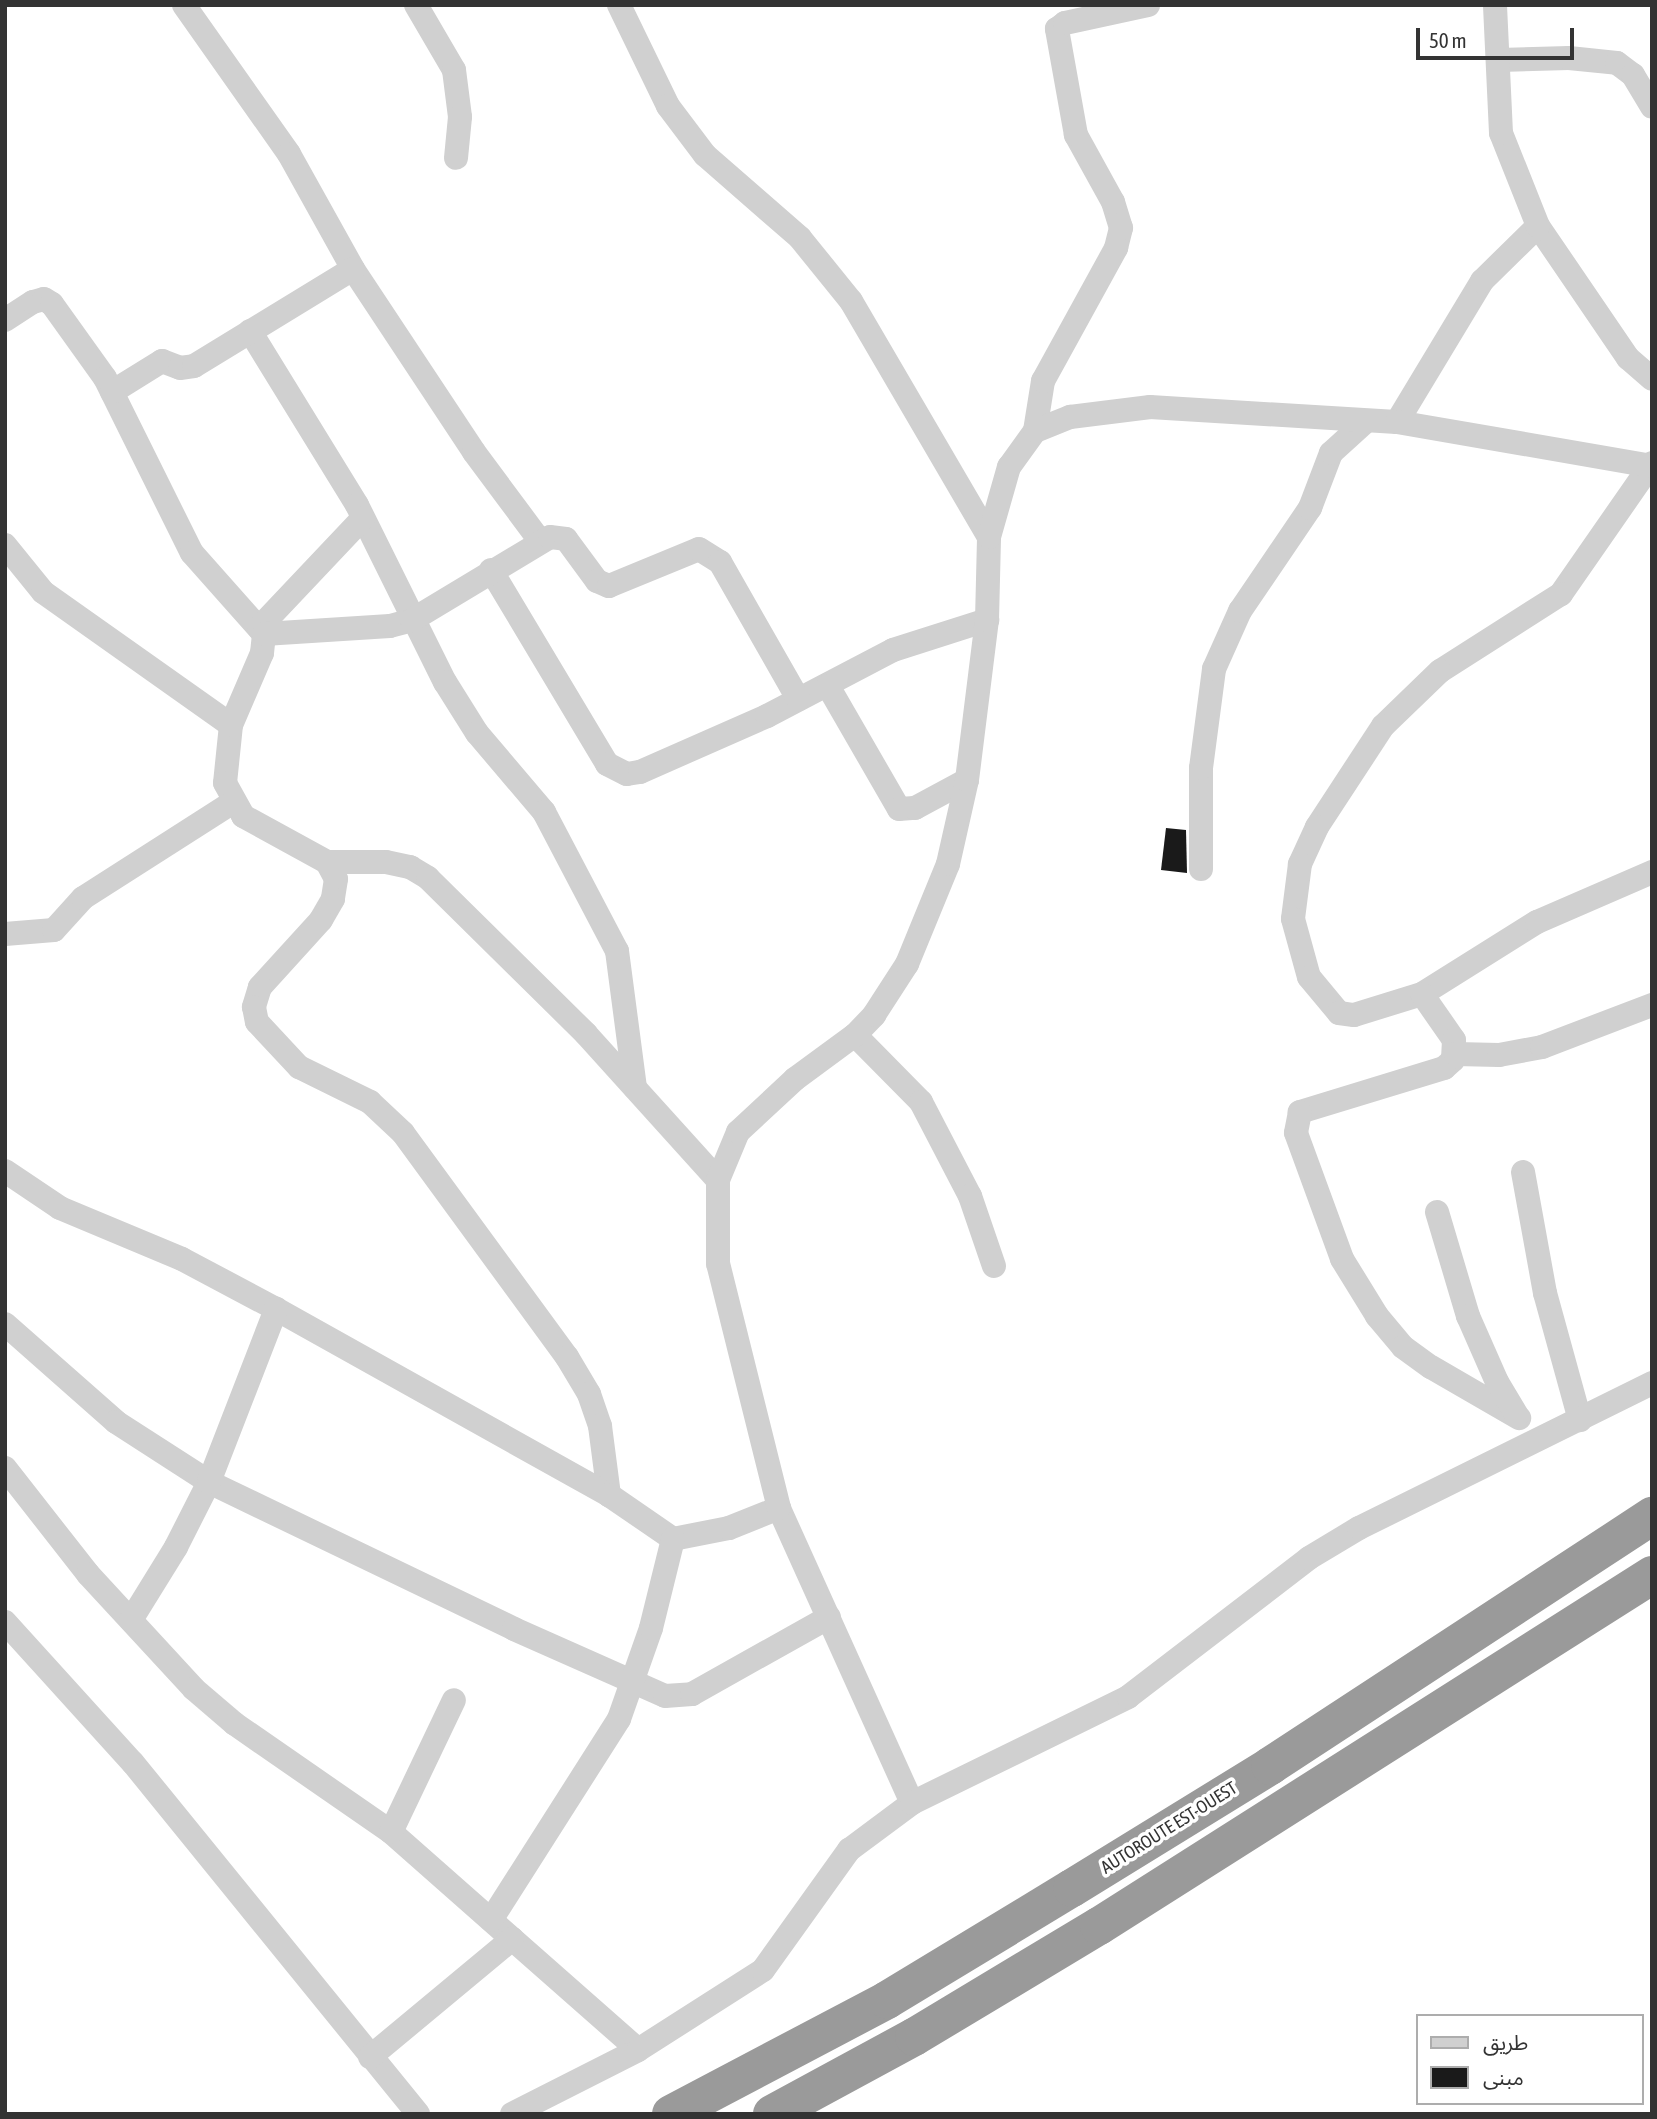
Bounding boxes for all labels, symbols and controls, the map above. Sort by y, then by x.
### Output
scale bar [1419,14,1576,58]
text: 50 m [1429,28,1467,52]
street label: AUTOROUTE EST-OUEST [1097,1777,1241,1879]
legend [1416,2014,1643,2105]
text: طريق [1483,2030,1528,2054]
text: مبنى [1483,2065,1524,2089]

